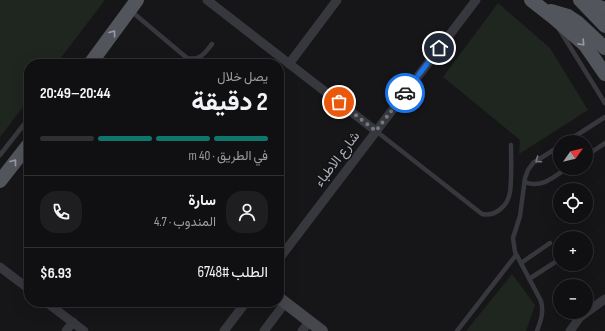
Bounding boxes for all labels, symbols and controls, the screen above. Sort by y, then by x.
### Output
one-way arrow [108,30,115,37]
pin [422,31,456,65]
icon: home [428,37,450,59]
one-way arrow [577,38,585,46]
text: يصل خلال [217,69,268,85]
courier [385,73,425,113]
icon: car [394,82,416,104]
text: 20:44–20:49 [40,84,111,103]
pin [322,85,356,119]
text: 2 دقيقة [191,87,268,118]
icon: bag [328,91,350,113]
street label: شارع الاطباء [311,128,365,191]
north arrow [553,135,593,175]
map controls [553,135,593,319]
text: في الطريق · 40 m [189,148,268,164]
one-way arrow [535,155,542,162]
one-way arrow [10,160,17,167]
button: locate [553,183,593,223]
button: phone [40,191,82,233]
text: سارة [188,191,216,210]
button: person [226,191,268,233]
text: المندوب · 4.7 [154,214,216,230]
button: + [553,231,593,271]
text: الطلب #6748 [197,263,268,282]
text: $6.93 [40,264,72,283]
button: − [553,279,593,319]

